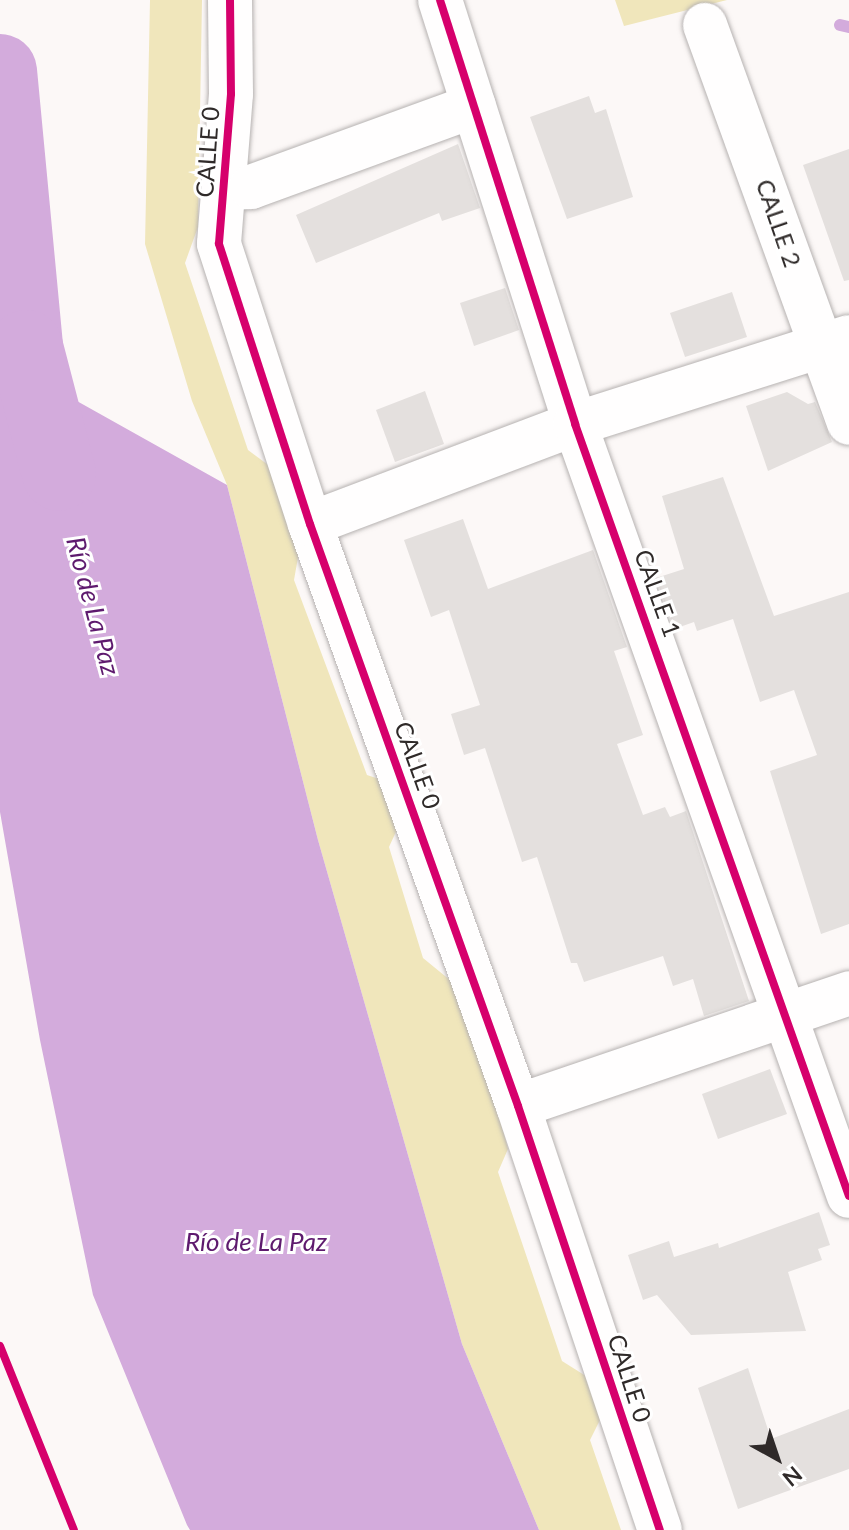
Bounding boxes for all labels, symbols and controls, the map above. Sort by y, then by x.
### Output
street label: CALLE 0 [189,106,225,198]
street label: CALLE 2 [751,175,807,271]
water label: Río de La Paz [60,533,126,679]
street label: CALLE 1 [629,545,687,641]
street label: CALLE 0 [389,717,447,813]
water label: Río de La Paz [185,1226,327,1258]
street label: CALLE 0 [602,1330,658,1426]
north arrow [737,1418,817,1498]
text: N [778,1461,808,1493]

